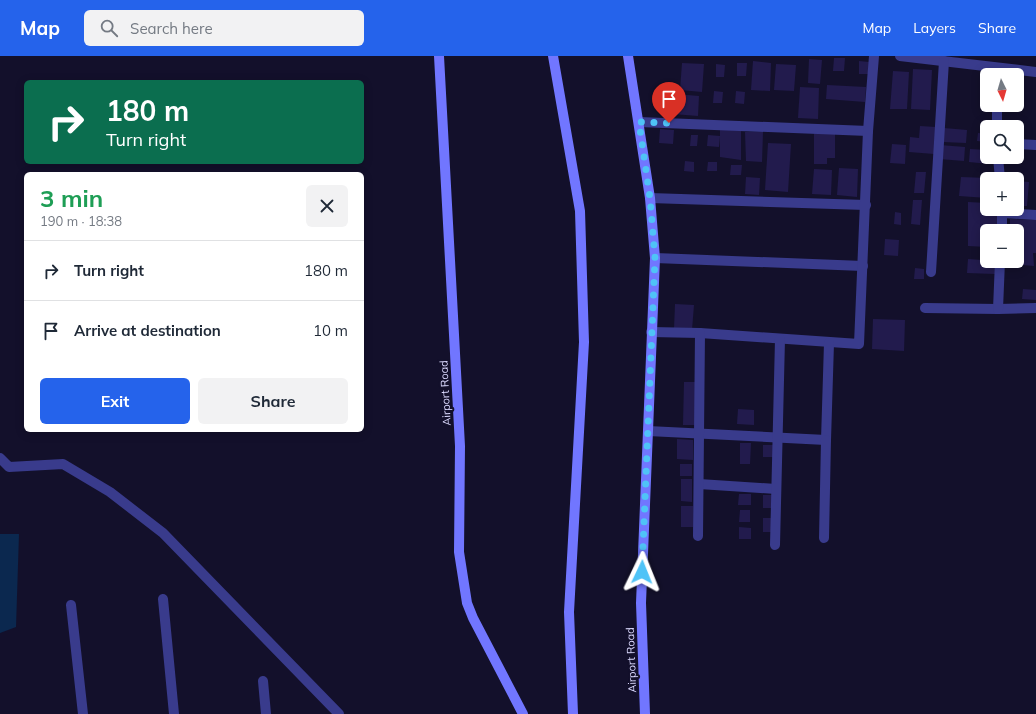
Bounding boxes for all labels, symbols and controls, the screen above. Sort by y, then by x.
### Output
search box [84,10,364,46]
text: Map [20,16,60,40]
icon: search [98,17,120,39]
text: Search here [130,19,213,38]
text: Map [862,19,891,37]
text: Layers [913,19,956,37]
text: Share [978,19,1016,37]
north arrow [980,68,1024,112]
map controls [980,68,1024,268]
pin [652,82,686,123]
icon: arrive [658,88,680,110]
text: 180 m [106,93,189,128]
icon: right [40,96,92,148]
button: search [980,120,1024,164]
text: Turn right [106,128,186,151]
button: + [980,172,1024,216]
text: 3 min [40,183,103,213]
button: close [306,185,348,227]
text: 190 m · 18:38 [40,213,122,229]
button: − [980,224,1024,268]
icon: right [40,260,62,282]
text: Turn right [74,261,144,280]
text: 180 m [304,261,348,280]
icon: arrive [40,320,62,342]
text: Arrive at destination [74,321,221,340]
text: 10 m [313,321,348,340]
street label: Airport Road [436,360,454,426]
button: Exit [40,378,190,424]
button: Share [198,378,348,424]
position arrow [621,551,663,593]
street label: Airport Road [623,627,639,693]

